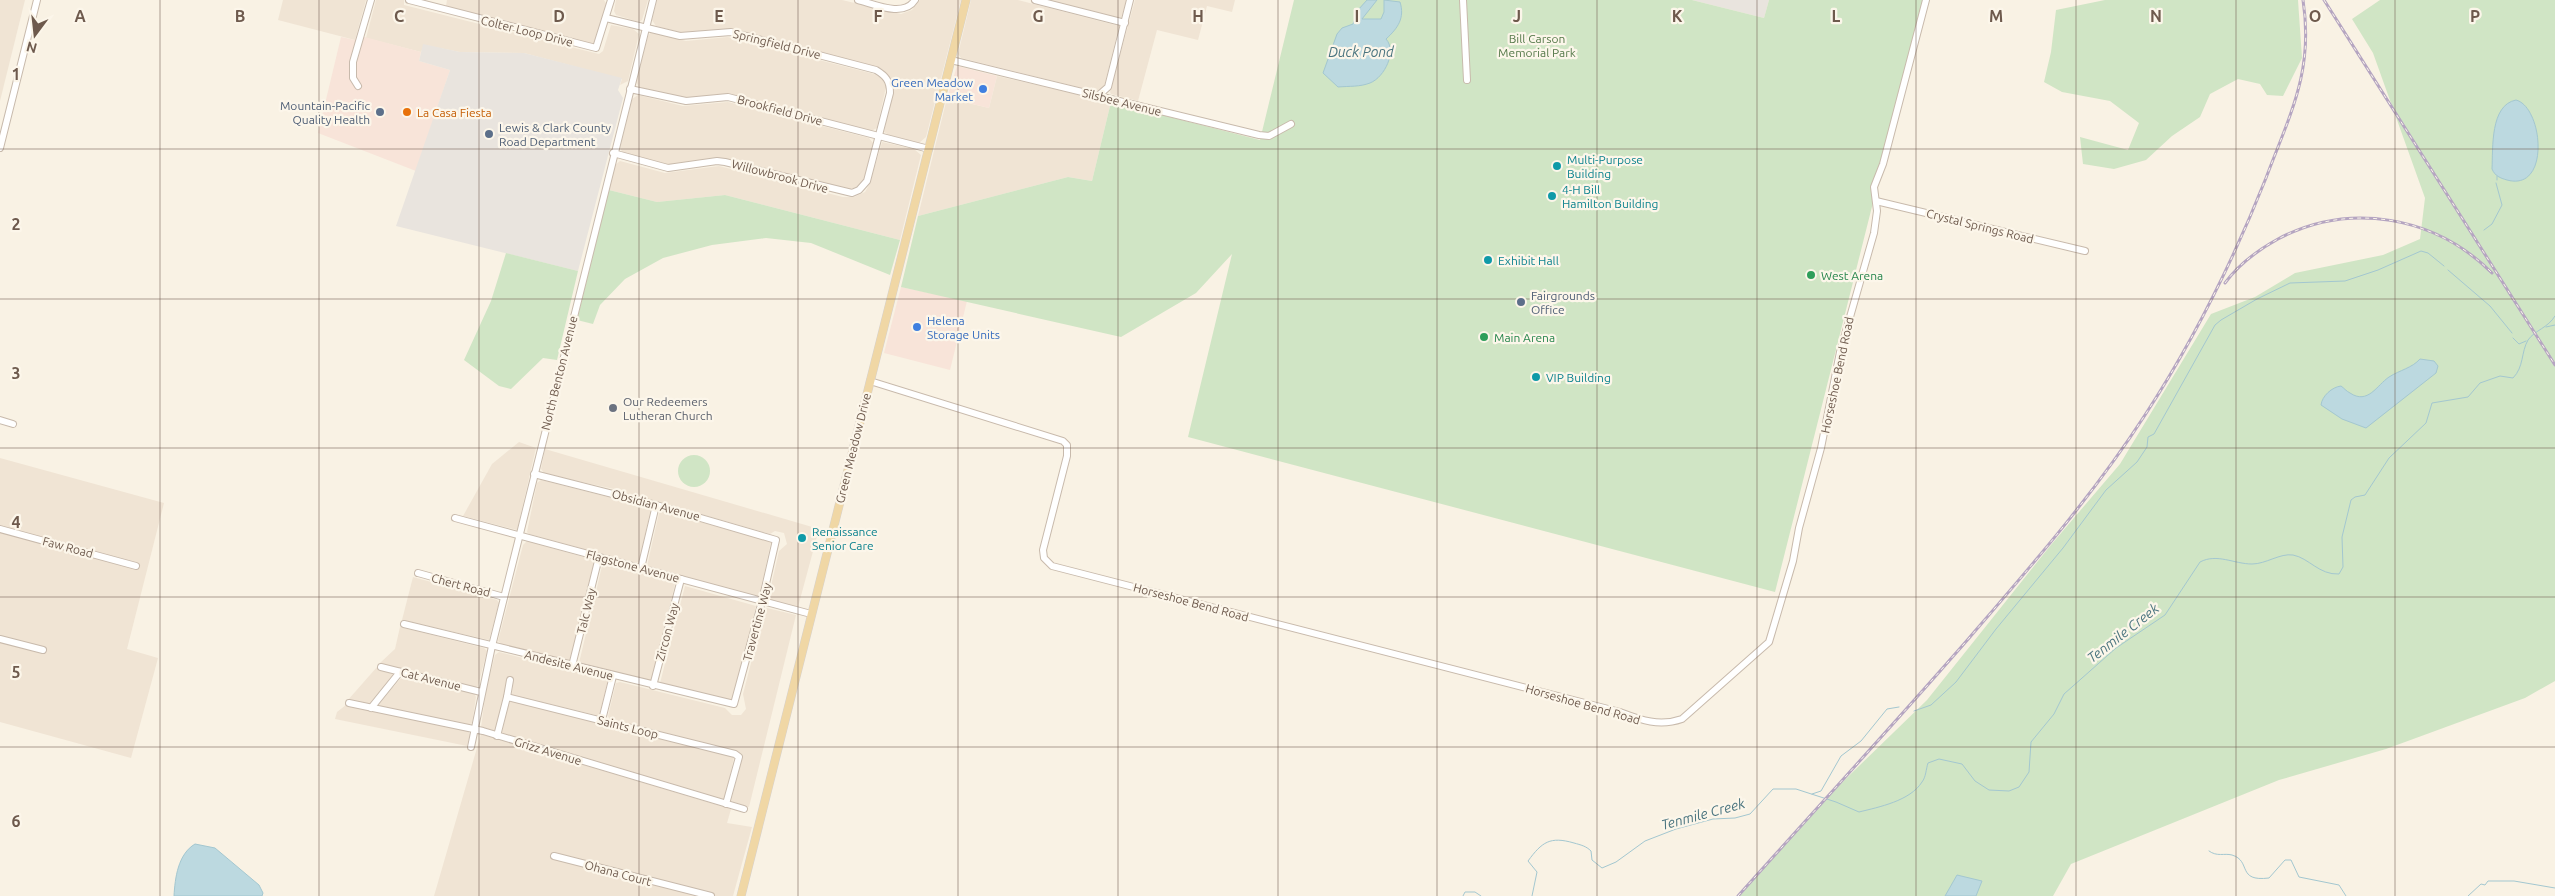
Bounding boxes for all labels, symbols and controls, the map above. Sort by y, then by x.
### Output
text: A [74,7,86,25]
text: B [235,7,245,25]
text: C [394,7,404,25]
text: E [714,7,724,25]
text: F [874,7,883,25]
text: G [1032,7,1044,25]
text: H [1192,7,1204,25]
text: I [1355,7,1359,25]
text: J [1513,7,1521,25]
text: K [1672,7,1683,25]
text: L [1832,7,1841,25]
text: M [1989,7,2003,25]
text: N [2150,7,2162,25]
text: O [2309,7,2321,25]
text: P [2470,7,2480,25]
north arrow [10,10,60,60]
street label: Colter Loop Drive [479,13,575,49]
street label: Springfield Drive [732,27,822,61]
park label: Bill Carson Memorial Park [1498,32,1576,59]
text: N [25,38,39,57]
water label: Duck Pond [1328,44,1395,60]
text: 1 [11,65,21,83]
place label: Green Meadow Market [891,76,974,103]
marker: Green Meadow Market [977,83,989,95]
street label: Silsbee Avenue [1081,86,1163,118]
street label: Brookfield Drive [736,92,824,128]
place label: Mountain-Pacific Quality Health [280,99,370,126]
marker: Mountain-Pacific Quality Health [374,106,386,118]
marker: La Casa Fiesta [401,106,413,118]
place label: La Casa Fiesta [417,106,492,119]
place label: Lewis & Clark County Road Department [499,121,611,148]
marker: Lewis & Clark County Road Department [483,128,495,140]
place label: Multi-Purpose Building [1567,153,1643,180]
street label: Willowbrook Drive [730,157,830,195]
marker: Multi-Purpose Building [1551,160,1563,172]
place label: 4-H Bill Hamilton Building [1562,183,1658,210]
marker: 4-H Bill Hamilton Building [1546,190,1558,202]
street label: Crystal Springs Road [1925,206,2035,246]
text: 2 [11,215,21,233]
marker: Exhibit Hall [1482,254,1494,266]
place label: Exhibit Hall [1498,254,1559,267]
marker: West Arena [1805,269,1817,281]
place label: West Arena [1821,269,1883,282]
place label: Fairgrounds Office [1531,289,1595,316]
marker: Fairgrounds Office [1515,296,1527,308]
place label: Helena Storage Units [927,314,1000,341]
street label: North Benton Avenue [539,315,579,431]
street label: Horseshoe Bend Road [1818,316,1856,434]
marker: Helena Storage Units [911,321,923,333]
marker: Main Arena [1478,331,1490,343]
place label: Main Arena [1494,331,1555,344]
text: 3 [11,364,21,382]
marker: VIP Building [1530,371,1542,383]
place label: VIP Building [1546,371,1611,384]
street label: Green Meadow Drive [833,392,873,504]
place label: Our Redeemers Lutheran Church [623,395,713,422]
marker: Our Redeemers Lutheran Church [607,402,619,414]
street label: Obsidian Avenue [611,487,701,523]
text: 4 [11,513,21,531]
place label: Renaissance Senior Care [812,525,878,552]
marker: Renaissance Senior Care [796,532,808,544]
street label: Faw Road [41,534,95,560]
street label: Flagstone Avenue [585,547,681,585]
street label: Chert Road [430,571,492,599]
street label: Horseshoe Bend Road [1132,580,1250,624]
street label: Travertine Way [740,581,774,663]
street label: Talc Way [574,587,598,635]
water label: Tenmile Creek [2084,600,2163,666]
street label: Zircon Way [653,601,681,662]
street label: Andesite Avenue [523,648,615,682]
text: 5 [11,663,21,681]
street label: Cat Avenue [400,665,462,693]
street label: Horseshoe Bend Road [1524,681,1642,727]
street label: Saints Loop [596,713,660,741]
street label: Grizz Avenue [513,735,583,767]
water label: Tenmile Creek [1659,795,1747,833]
text: 6 [11,812,21,830]
street label: Ohana Court [583,858,653,888]

